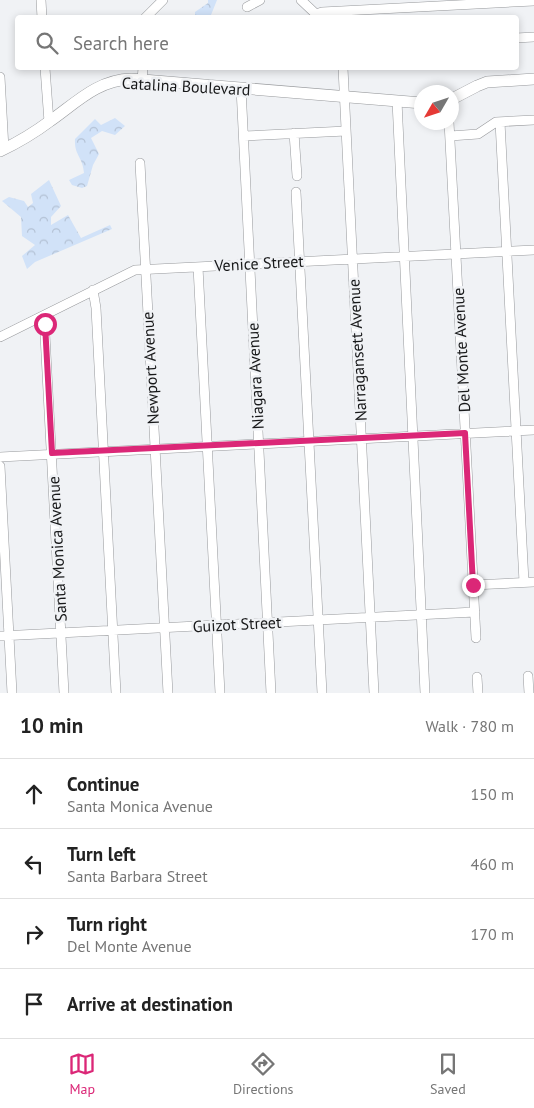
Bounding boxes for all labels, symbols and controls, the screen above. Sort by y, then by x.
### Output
search box [15,15,519,70]
icon: search [33,29,61,57]
text: Search here [73,31,169,55]
street label: Catalina Boulevard [121,73,251,99]
north arrow [414,85,459,130]
street label: Venice Street [213,251,305,275]
street label: Narragansett Avenue [343,278,371,422]
street label: Del Monte Avenue [448,287,474,413]
street label: Newport Avenue [137,311,163,425]
route start [34,313,57,336]
street label: Niagara Avenue [242,322,268,430]
street label: Santa Monica Avenue [43,476,71,622]
route end [462,574,485,597]
street label: Guizot Street [192,612,282,636]
text: 10 min [20,712,83,739]
text: Walk · 780 m [425,716,514,736]
text: Continue [67,772,139,796]
icon: ahead [20,780,48,808]
text: 150 m [471,784,514,804]
text: Santa Monica Avenue [67,796,213,816]
text: Turn left [67,842,136,866]
icon: left [20,850,48,878]
text: 460 m [471,854,514,874]
text: Santa Barbara Street [67,866,208,886]
text: Turn right [67,912,147,936]
icon: right [20,920,48,948]
text: 170 m [471,924,514,944]
text: Del Monte Avenue [67,936,192,956]
icon: arrive [20,990,48,1018]
text: Arrive at destination [67,992,233,1016]
tab: Map [68,1050,96,1098]
tab: Directions [233,1050,293,1098]
tab: Saved [430,1050,466,1098]

